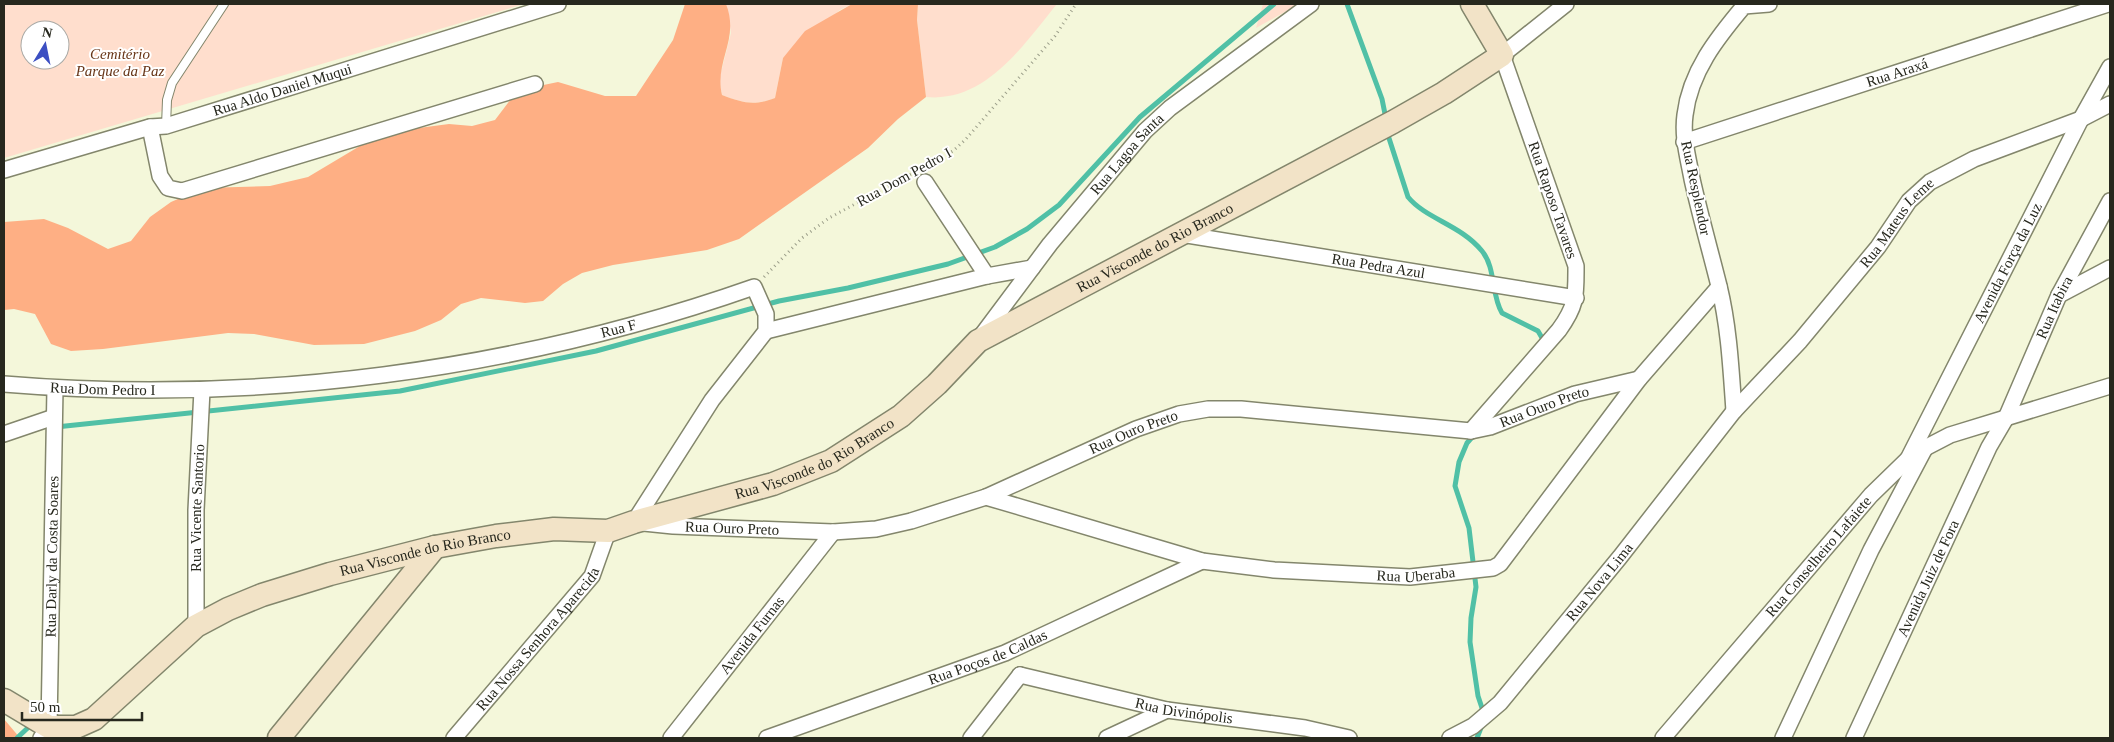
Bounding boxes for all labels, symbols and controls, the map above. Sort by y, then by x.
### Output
north arrow [20,20,70,70]
text: N [41,24,53,41]
park label: Cemitério Parque da Paz [75,46,164,79]
street label: Rua Araxá [1864,55,1930,90]
street label: Rua Aldo Daniel Muqui [211,61,354,119]
street label: Rua Lagoa Santa [1087,110,1167,198]
street label: Rua Raposo Tavares [1525,139,1581,261]
street label: Rua Resplendor [1678,139,1714,237]
street label: Rua Dom Pedro I [854,144,954,210]
street label: Rua Mateus Leme [1857,174,1937,271]
street label: Rua Visconde do Rio Branco [1074,200,1236,296]
street label: Avenida Força da Luz [1971,200,2045,326]
street label: Rua Pedra Azul [1331,251,1426,281]
street label: Rua Itabira [2033,273,2076,341]
street label: Rua F [599,316,638,341]
street label: Rua Dom Pedro I [50,379,156,398]
street label: Rua Ouro Preto [1497,383,1590,430]
street label: Rua Ouro Preto [1087,407,1180,457]
street label: Rua Visconde do Rio Branco [733,415,897,502]
street label: Rua Vicente Santorio [188,444,207,572]
street label: Rua Darly da Costa Soares [43,475,61,638]
street label: Rua Conselheiro Lafaiete [1762,493,1875,620]
street label: Avenida Juiz de Fora [1894,517,1962,639]
street label: Rua Ouro Preto [685,518,779,538]
street label: Rua Visconde do Rio Branco [338,526,511,579]
street label: Rua Nova Lima [1563,540,1636,624]
street label: Rua Uberaba [1376,564,1456,585]
street label: Rua Nossa Senhora Aparecida [473,565,602,714]
street label: Avenida Furnas [717,593,788,677]
street label: Rua Poços de Caldas [926,626,1050,688]
scale bar [22,690,142,722]
street label: Rua Divinópolis [1134,695,1234,727]
text: 50 m [30,699,61,715]

